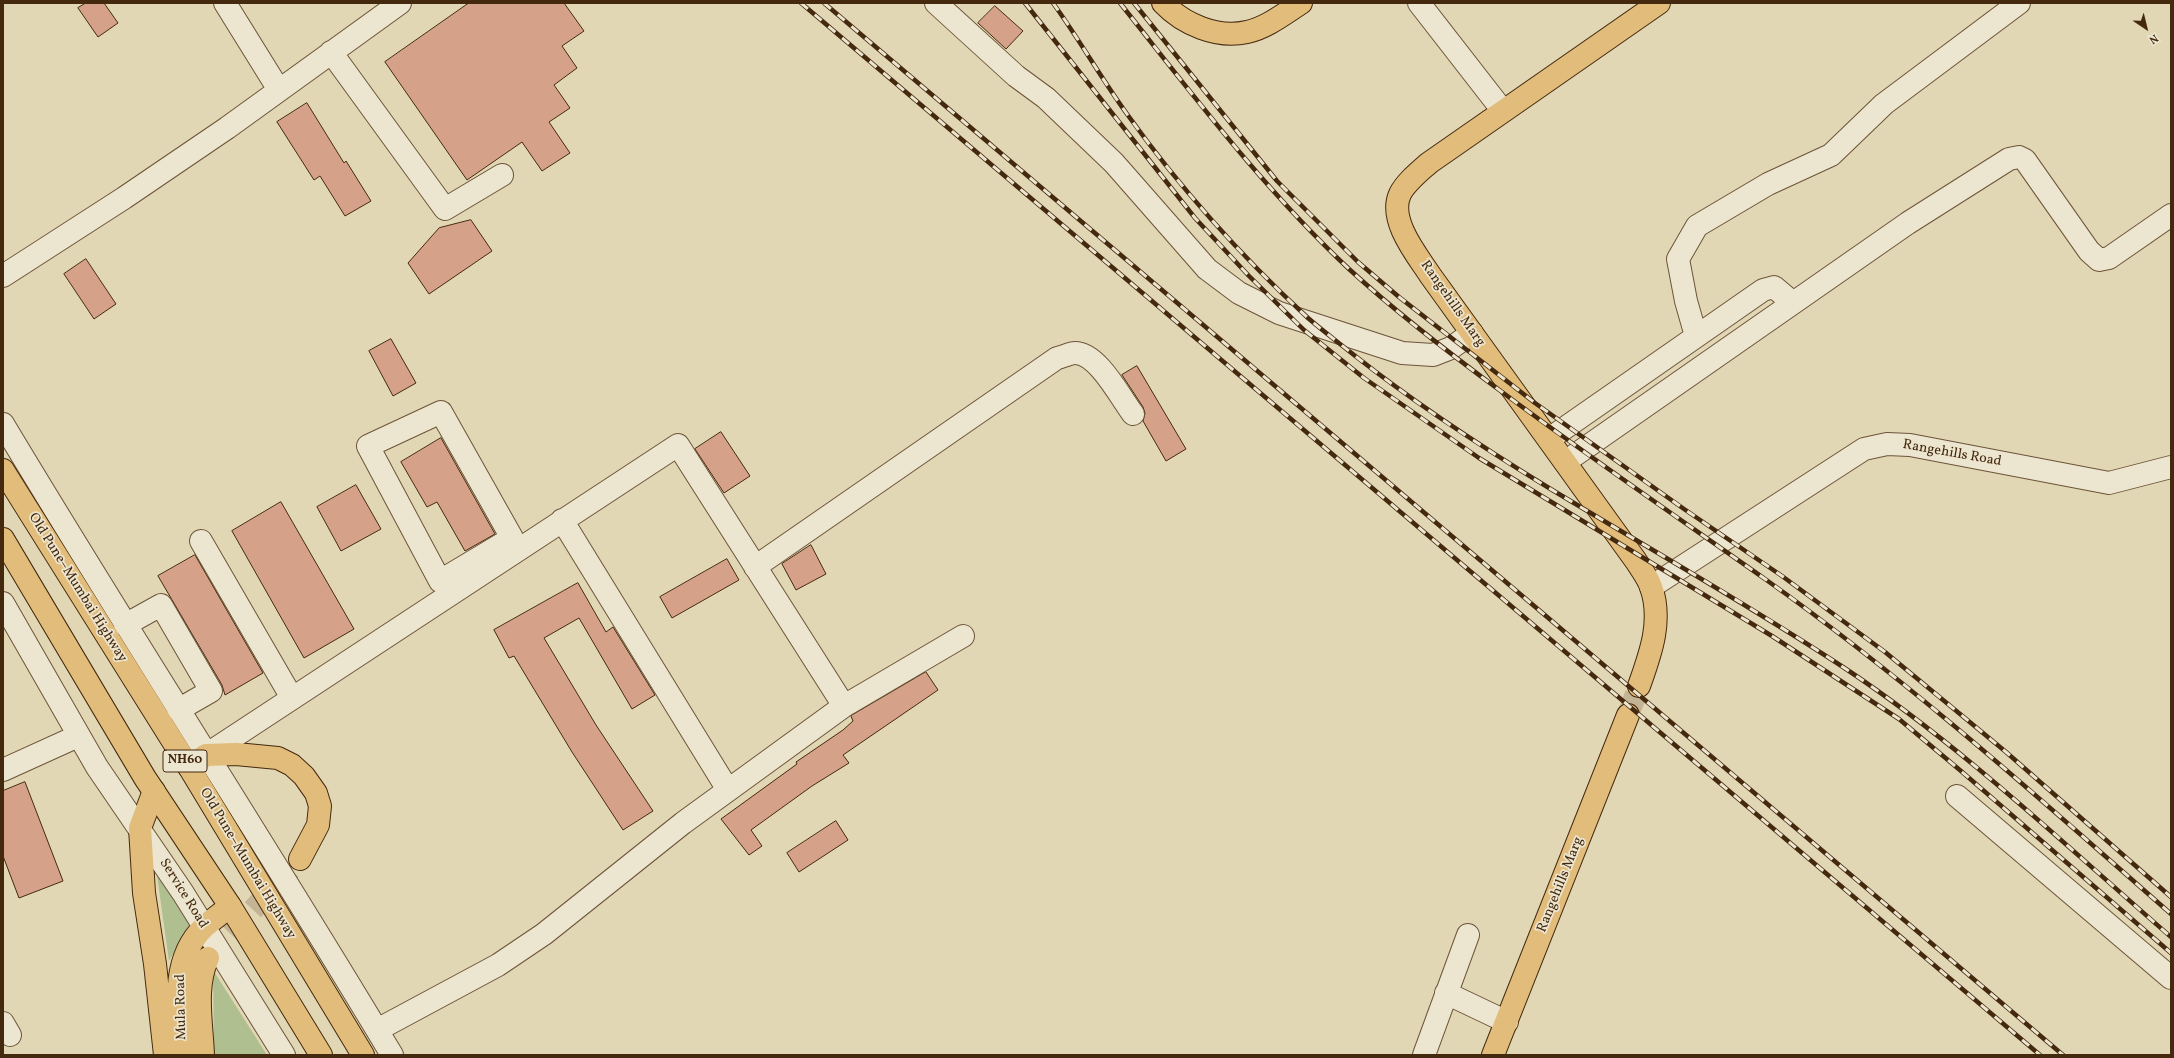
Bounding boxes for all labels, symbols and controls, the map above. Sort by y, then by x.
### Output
north arrow [2126,8,2166,48]
text: N [2146,30,2161,47]
street label: Rangehills Marg [1416,258,1488,350]
street label: Rangehills Road [1901,437,2003,471]
street label: Old Pune–Mumbai Highway [24,510,130,666]
road number: NH60 [163,750,207,772]
street label: Old Pune–Mumbai Highway [195,785,299,943]
street label: Rangehills Marg [1534,835,1588,935]
street label: Service Road [155,856,211,932]
street label: Mula Road [173,974,191,1040]

